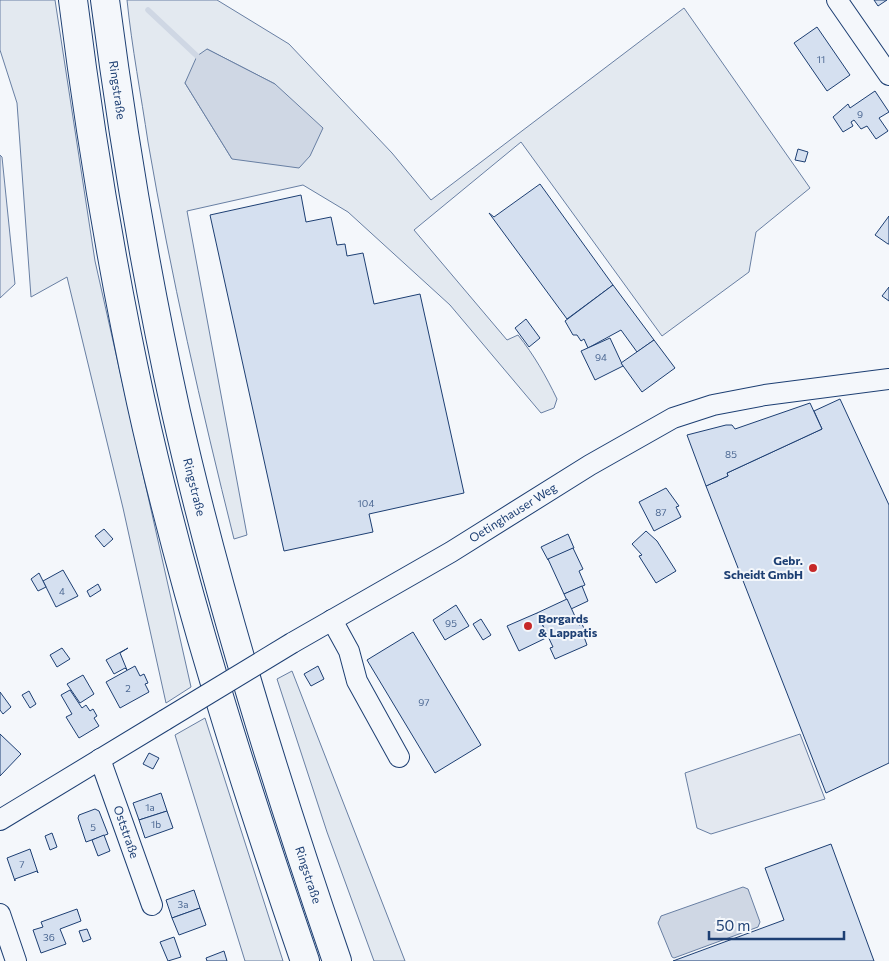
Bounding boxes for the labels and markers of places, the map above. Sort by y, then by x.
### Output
place label: Gebr. Scheidt GmbH [724,553,803,581]
marker: Gebr. Scheidt GmbH [807,562,819,574]
place label: Borgards & Lappatis [538,611,598,639]
marker: Borgards & Lappatis [522,620,534,632]

